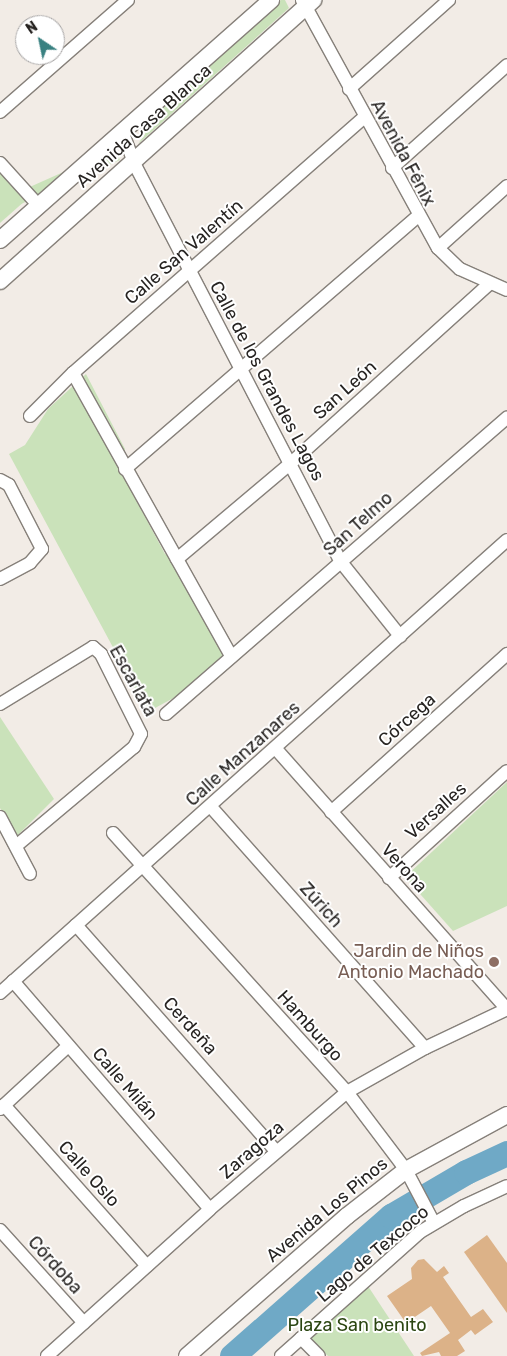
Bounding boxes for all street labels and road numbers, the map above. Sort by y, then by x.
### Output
street label: Avenida Casa Blanca [72,60,216,192]
street label: Avenida Fénix [366,96,440,210]
street label: Calle San Valentín [120,195,248,309]
street label: Calle de los Grandes Lagos [205,277,329,485]
street label: San León [309,356,381,424]
street label: San Telmo [319,487,397,561]
street label: Escarlata [105,642,161,720]
street label: Córcega [374,689,440,751]
street label: Calle Manzanares [181,697,305,811]
street label: Versalles [401,778,471,844]
street label: Verona [376,839,432,897]
street label: Zúrich [295,878,347,932]
street label: Hamburgo [273,986,347,1066]
street label: Cerdeña [158,993,222,1059]
street label: Calle Milán [88,1043,162,1125]
street label: Zaragoza [216,1116,288,1184]
street label: Calle Oslo [54,1137,124,1211]
street label: Avenida Los Pinos [262,1153,392,1267]
street label: Lago de Texcoco [313,1201,433,1307]
street label: Córdoba [23,1232,87,1298]

